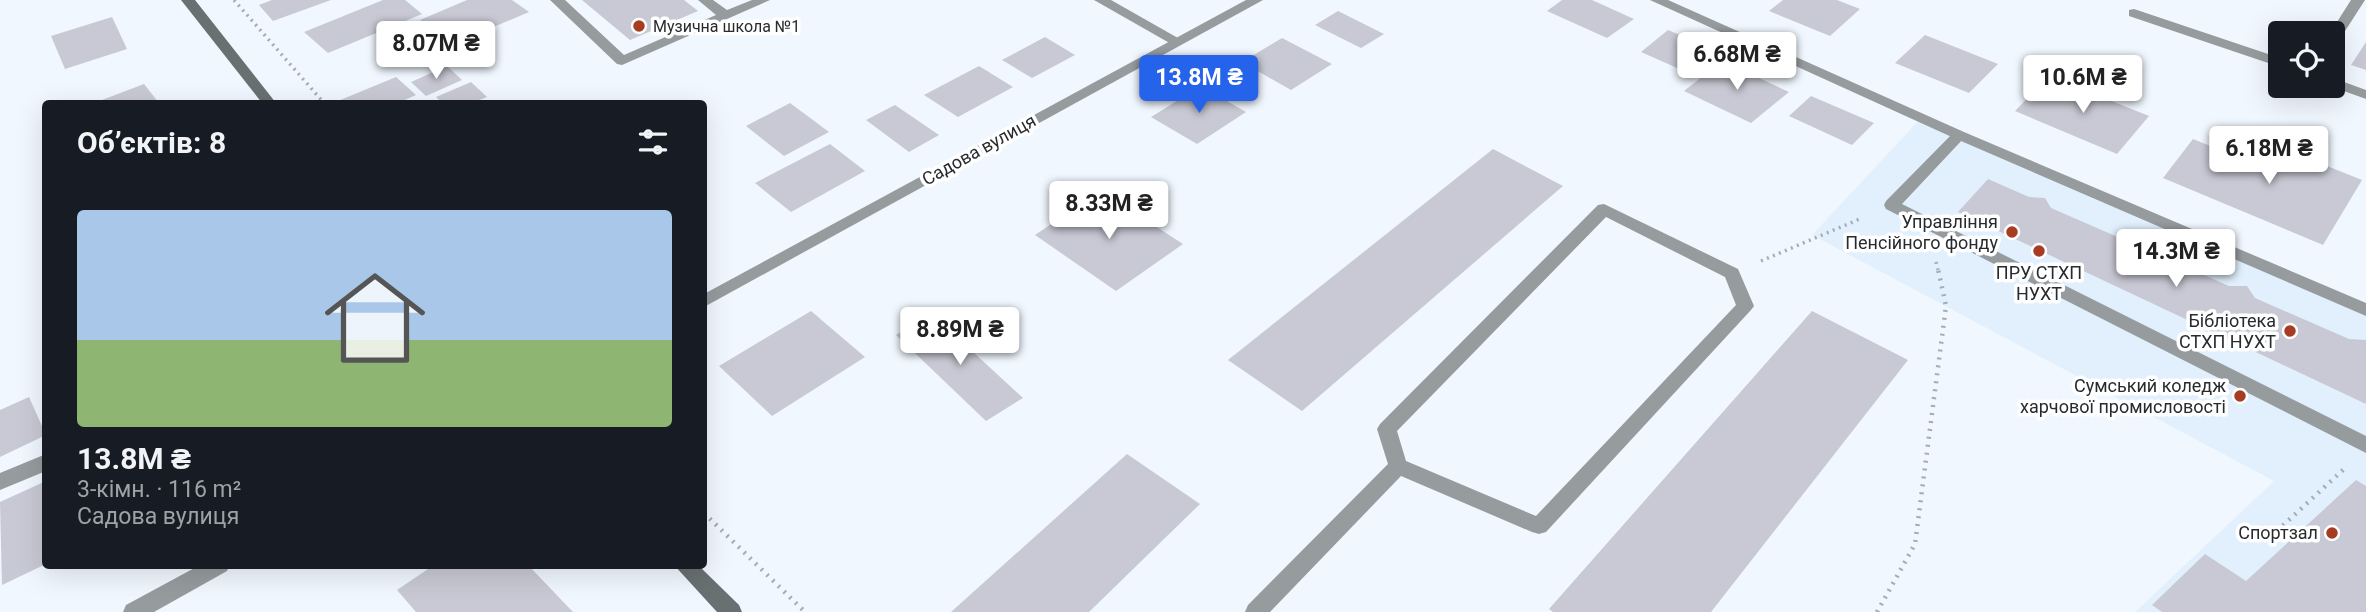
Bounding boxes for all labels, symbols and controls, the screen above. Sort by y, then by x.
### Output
place label: Музична школа №1 [653,17,800,36]
marker: Музична школа №1 [631,18,647,34]
map controls [2268,21,2345,98]
button: locate [2268,21,2345,98]
pin: 8.07M ₴ [371,22,501,81]
text: 8.07M ₴ [392,30,480,57]
pin: 6.68M ₴ [1672,32,1802,92]
text: 6.68M ₴ [1693,41,1781,68]
pin: 13.8M ₴ [1134,55,1264,115]
pin: 10.6M ₴ [2018,55,2148,115]
text: 13.8M ₴ [1155,64,1243,91]
text: 10.6M ₴ [2039,64,2127,91]
street label: Садова вулиця [918,110,1039,190]
icon: filters [634,123,672,161]
text: Об’єктів: 8 [77,125,226,160]
pin: 6.18M ₴ [2204,127,2334,186]
text: 6.18M ₴ [2225,135,2313,162]
pin: 8.33M ₴ [1044,182,1174,241]
text: 8.33M ₴ [1065,190,1153,217]
place label: Управління Пенсійного фонду [1845,211,1998,253]
marker: Управління Пенсійного фонду [2004,224,2020,240]
pin: 14.3M ₴ [2111,230,2241,289]
text: 14.3M ₴ [2132,238,2220,265]
marker: ПРУ СТХП НУХТ [2031,243,2047,259]
icon: home [312,255,438,381]
place label: ПРУ СТХП НУХТ [1996,262,2082,304]
pin: 8.89M ₴ [895,308,1025,367]
place label: Бібліотека СТХП НУХТ [2179,310,2276,352]
text: 8.89M ₴ [916,316,1004,343]
marker: Бібліотека СТХП НУХТ [2282,323,2298,339]
place label: Сумський коледж харчової промисловості [2020,375,2226,417]
marker: Сумський коледж харчової промисловості [2232,388,2248,404]
text: 13.8M ₴ [77,441,191,476]
text: 3-кімн. · 116 m² [77,476,241,503]
text: Садова вулиця [77,503,239,530]
place label: Спортзал [2238,522,2318,543]
marker: Спортзал [2324,525,2340,541]

